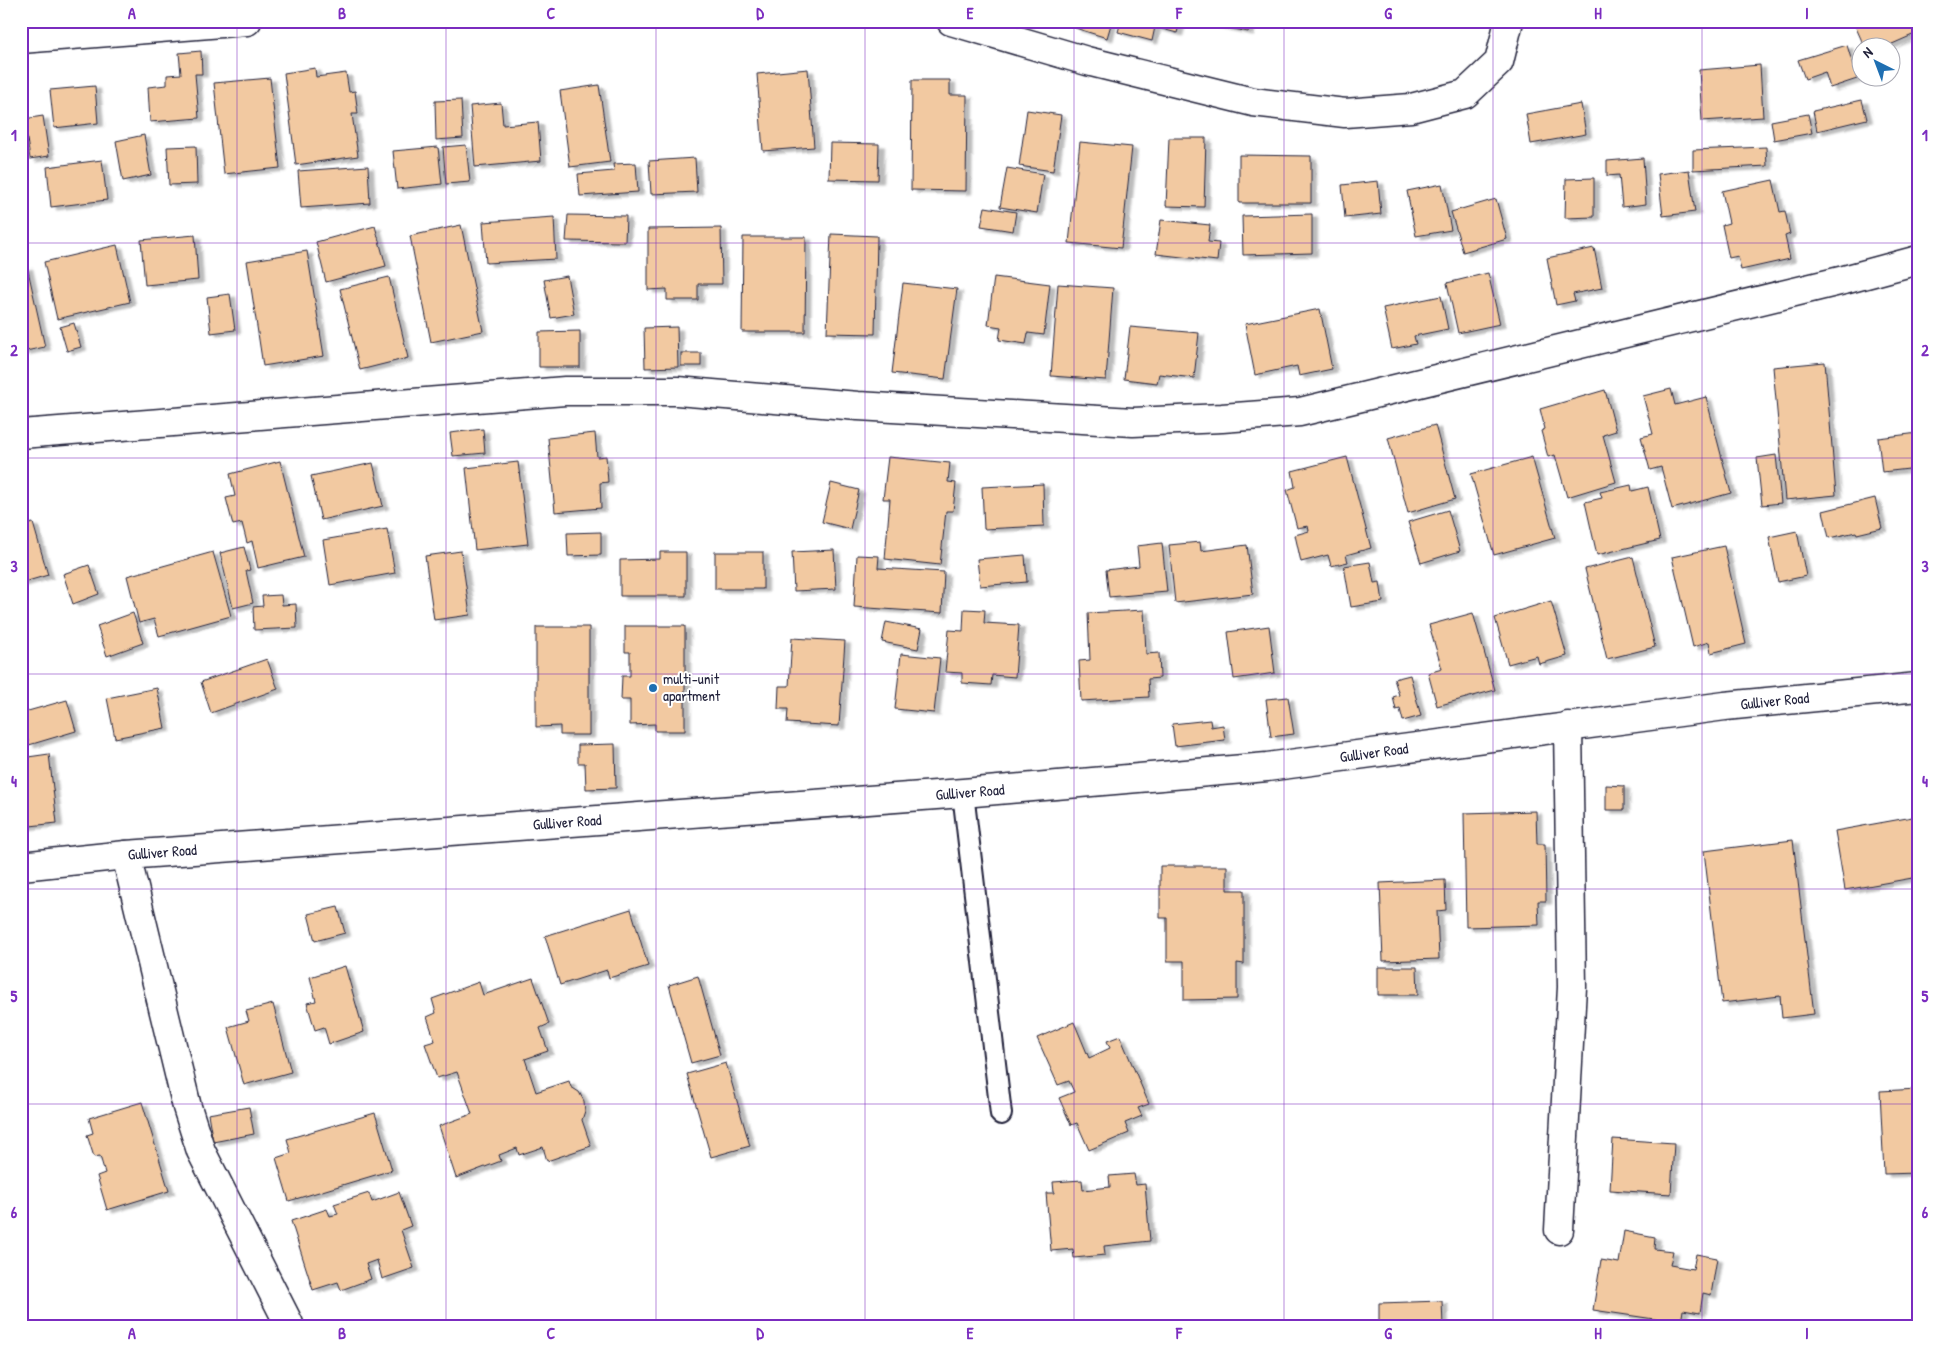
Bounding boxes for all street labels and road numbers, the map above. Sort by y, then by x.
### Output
street label: Gulliver Road [1739,687,1810,714]
street label: Gulliver Road [1338,737,1410,767]
street label: Gulliver Road [935,778,1005,805]
street label: Gulliver Road [532,809,602,835]
street label: Gulliver Road [127,839,198,865]

